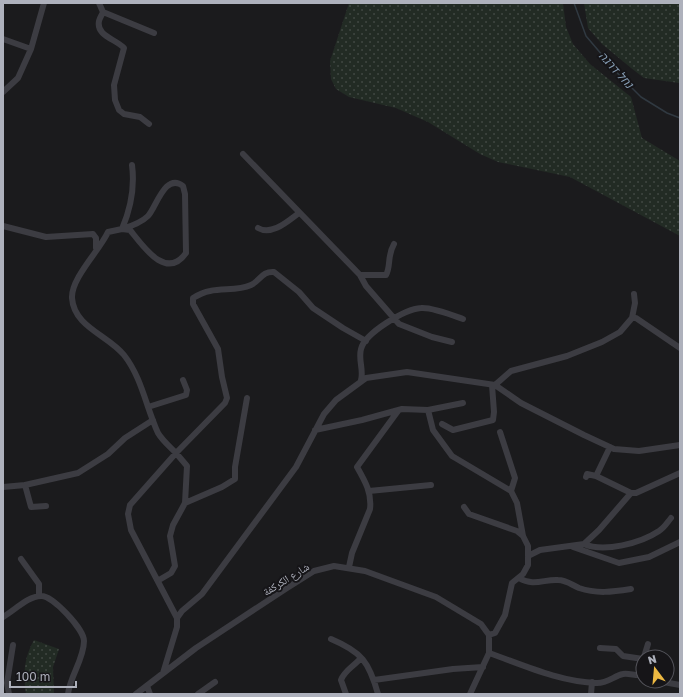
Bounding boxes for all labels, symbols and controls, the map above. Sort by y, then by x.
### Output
water label: נחל דרגה [596,48,638,92]
street label: شارع الكركفة [260,559,312,599]
north arrow [635,649,675,689]
text: N [646,652,658,666]
scale bar [10,663,76,689]
text: 100 m [16,669,50,684]

